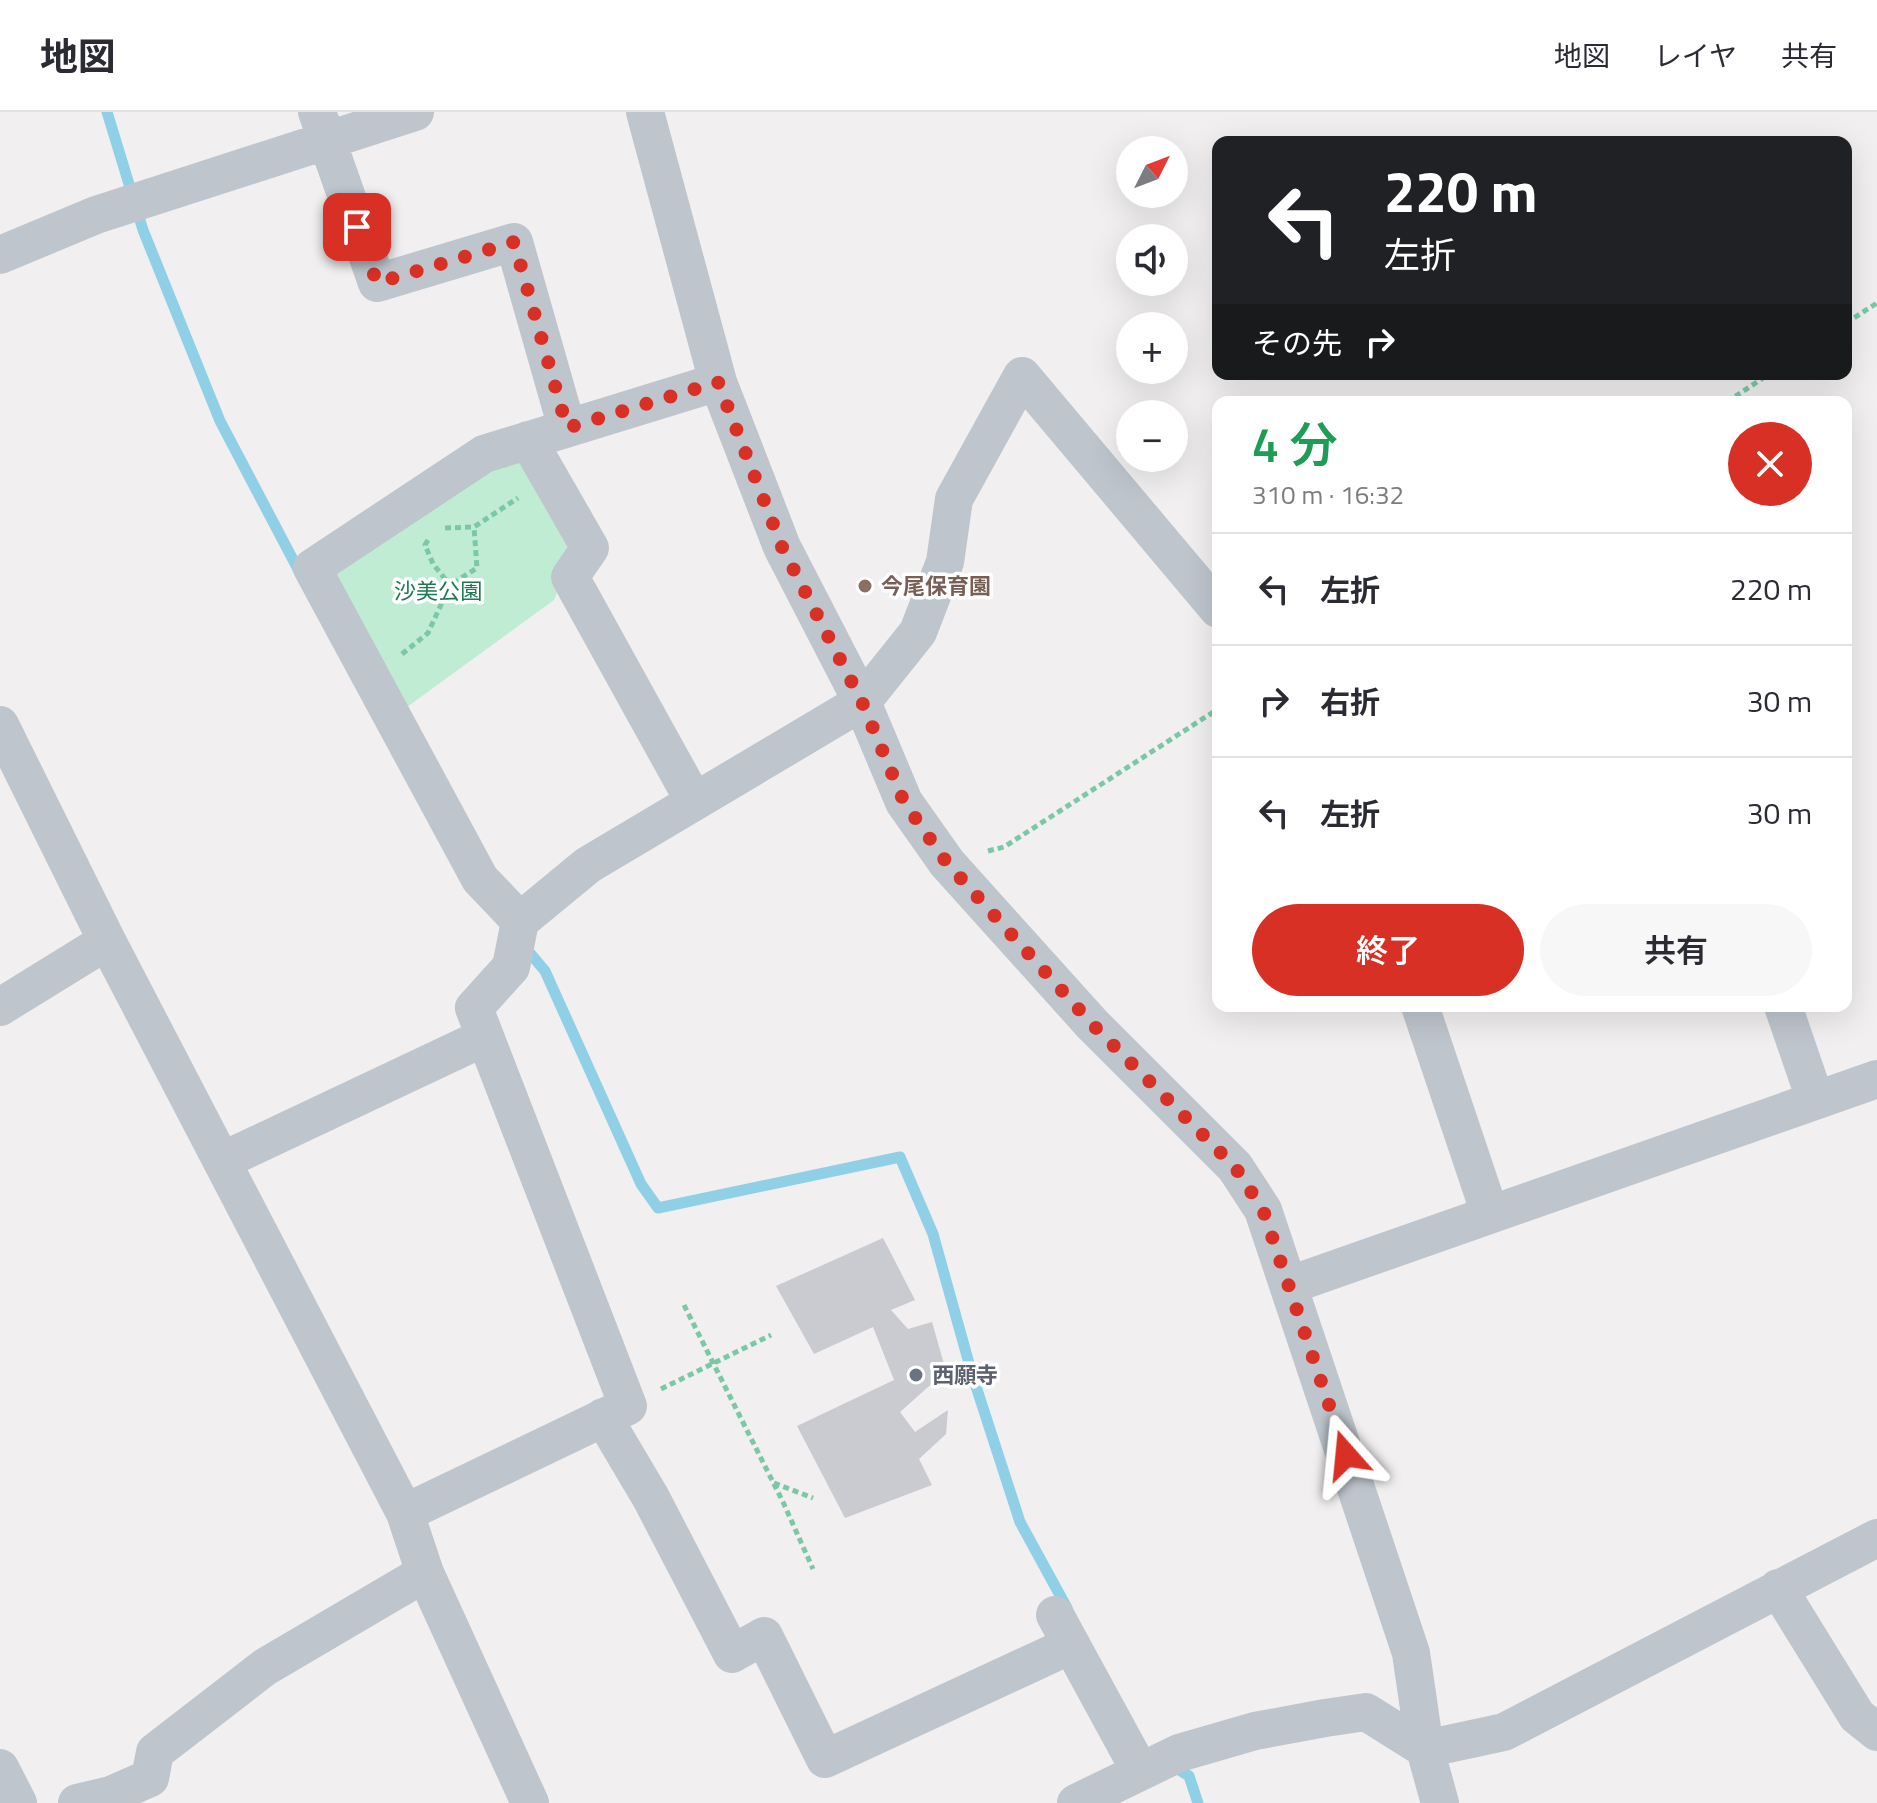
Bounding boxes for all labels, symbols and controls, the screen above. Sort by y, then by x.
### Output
text: 地図 [40,27,116,85]
text: 地図 [1554,34,1610,77]
text: レイヤ [1654,34,1737,77]
text: 共有 [1781,34,1837,77]
north arrow [1116,136,1188,208]
map controls [1116,136,1188,472]
text: 220 m [1384,149,1537,234]
icon: left [1252,168,1356,272]
pin [323,193,391,261]
icon: arrive [335,205,379,249]
button: sound [1116,224,1188,296]
text: 左折 [1384,227,1456,282]
button: + [1116,312,1188,384]
text: その先 [1252,320,1342,366]
icon: right [1358,320,1402,364]
button: − [1116,400,1188,472]
text: 4 分 [1252,408,1337,481]
button: close [1728,422,1812,506]
text: 310 m · 16:32 [1252,475,1404,514]
text: 220 m [1730,566,1812,612]
icon: left [1252,567,1296,611]
text: 左折 [1320,567,1380,613]
place label: 今尾保育園 [881,569,991,603]
park label: 沙美公園 [394,574,482,608]
marker: 今尾保育園 [856,577,874,595]
text: 30 m [1747,678,1812,724]
icon: right [1252,679,1296,723]
text: 右折 [1320,679,1380,725]
text: 30 m [1747,790,1812,836]
icon: left [1252,791,1296,835]
text: 左折 [1320,791,1380,837]
button: 終了 [1252,904,1524,996]
button: 共有 [1540,904,1812,996]
place label: 西願寺 [932,1358,998,1392]
marker: 西願寺 [907,1366,925,1384]
position arrow [1304,1413,1388,1497]

